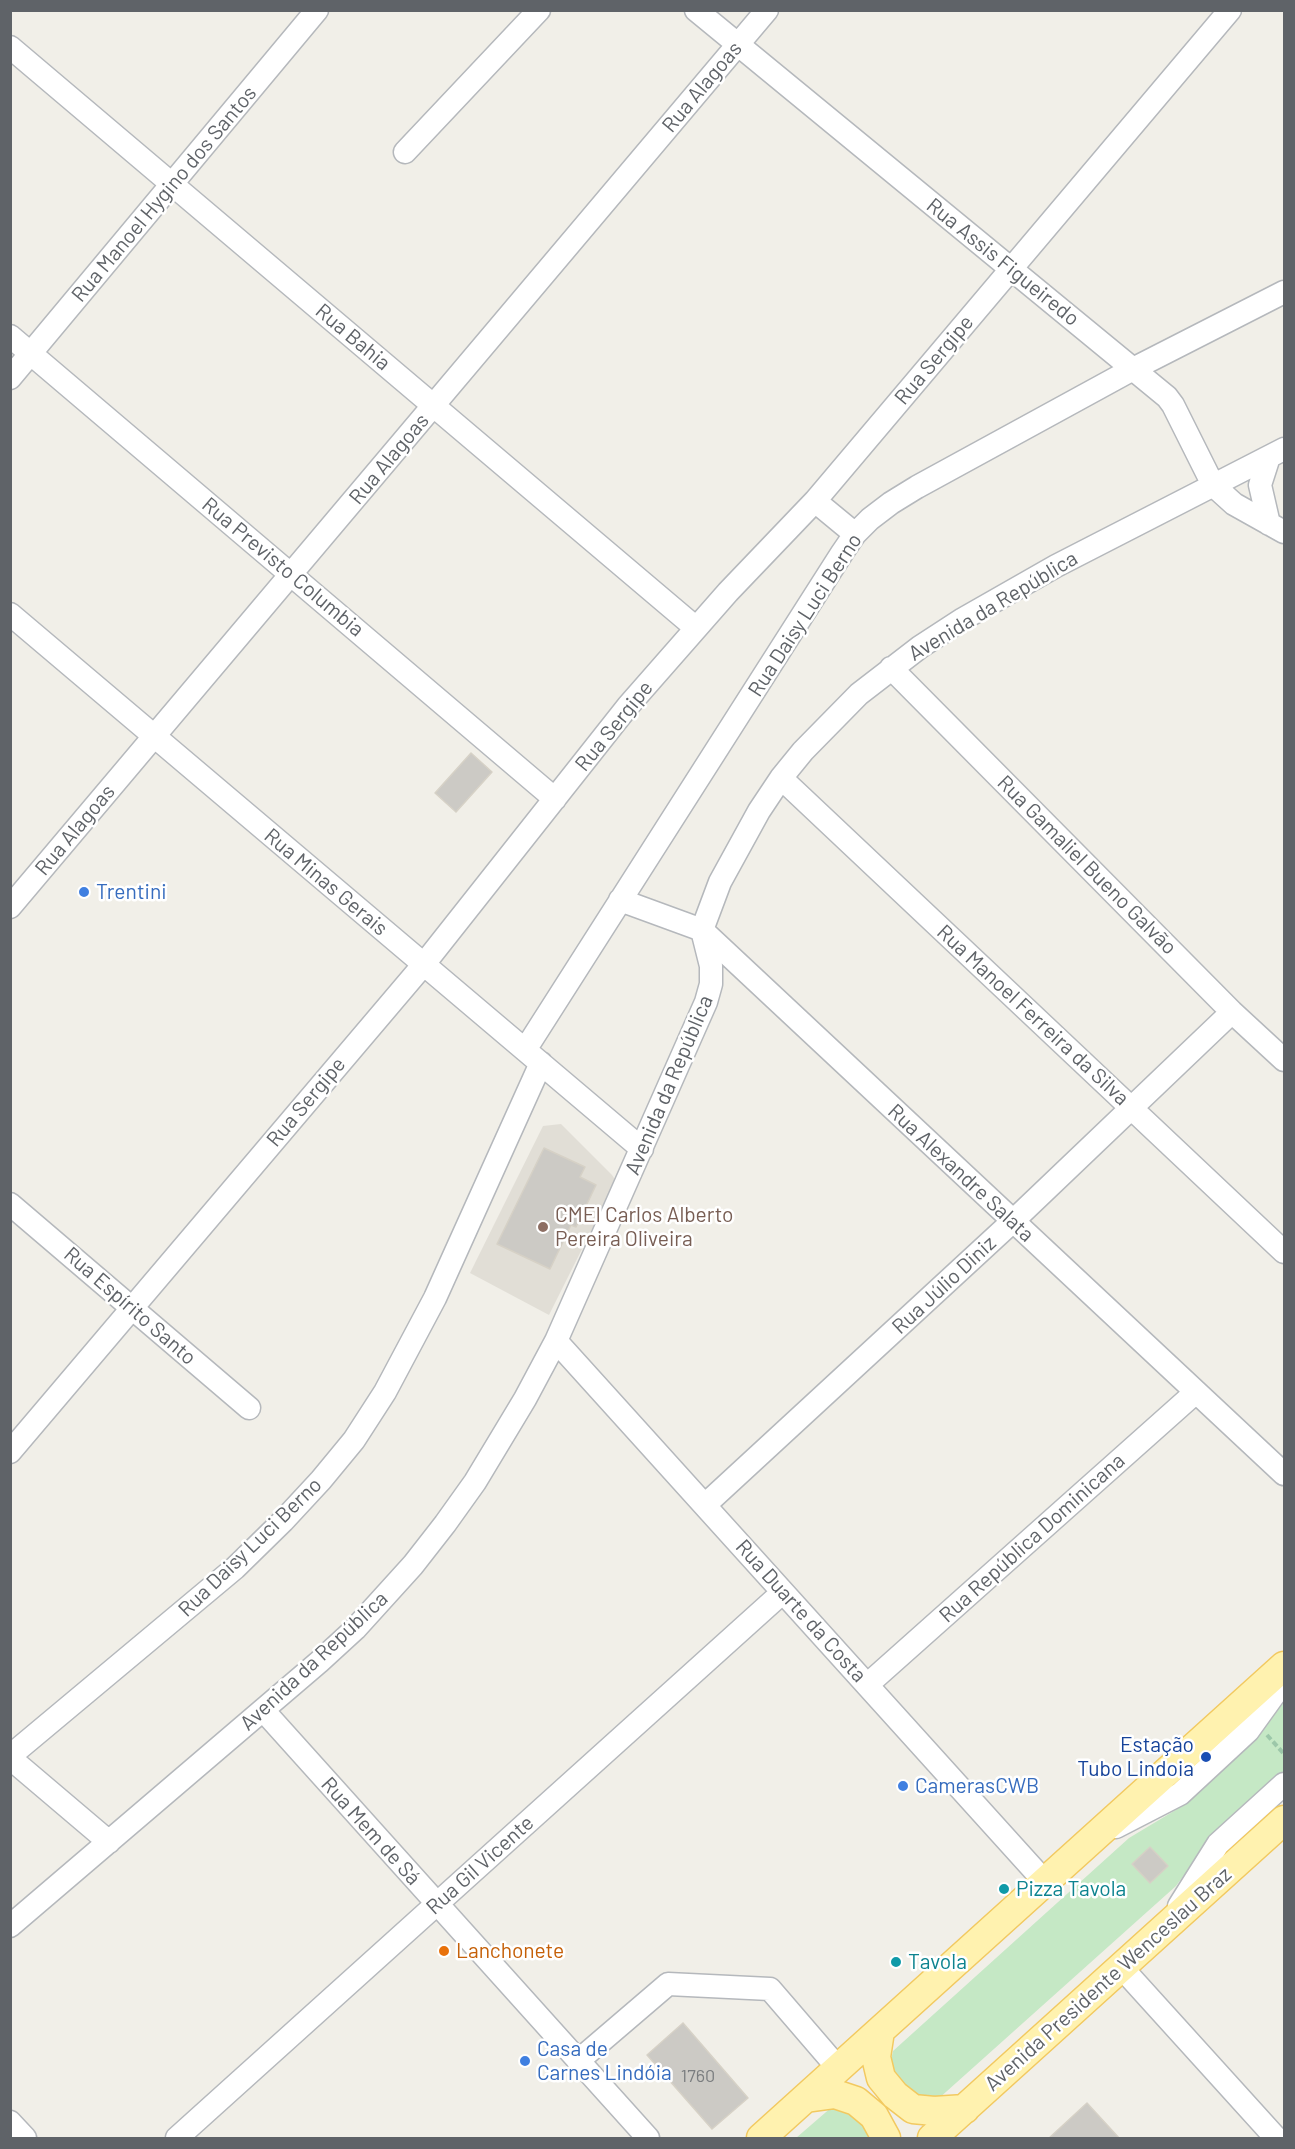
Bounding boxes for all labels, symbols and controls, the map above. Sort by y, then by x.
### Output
street label: Rua Alagoas [657,36,747,138]
street label: Rua Manoel Hygino dos Santos [66,81,262,307]
street label: Rua Assis Figueiredo [922,193,1084,331]
street label: Rua Bahia [310,298,396,376]
street label: Rua Sergipe [889,310,979,410]
street label: Rua Alagoas [344,408,434,510]
street label: Rua Previsto Columbia [197,492,369,642]
street label: Rua Daisy Luci Berno [743,529,867,701]
street label: Avenida da República [904,546,1082,666]
street label: Rua Sergipe [570,676,658,776]
street label: Rua Gamaliel Bueno Galvão [992,770,1182,960]
street label: Rua Alagoas [30,779,120,881]
street label: Rua Minas Gerais [259,823,393,941]
place label: Trentini [96,879,167,905]
marker: Trentini [77,885,91,899]
street label: Rua Manoel Ferreira da Silva [932,919,1134,1111]
street label: Avenida da República [620,991,718,1179]
street label: Rua Sergipe [261,1052,351,1152]
street label: Rua Alexandre Salata [883,1099,1039,1247]
place label: CMEI Carlos Alberto Pereira Oliveira [555,1202,733,1252]
marker: CMEI Carlos Alberto Pereira Oliveira [536,1220,550,1234]
street label: Rua Júlio Diniz [887,1231,1001,1339]
street label: Rua Espírito Santo [59,1242,201,1370]
street label: Rua República Dominicana [934,1448,1130,1628]
street label: Rua Daisy Luci Berno [173,1472,327,1622]
street label: Rua Duarte da Costa [730,1534,872,1688]
street label: Avenida da República [235,1586,393,1736]
place label: Estação Tubo Lindoia [1077,1732,1194,1782]
marker: Estação Tubo Lindoia [1199,1750,1213,1764]
street label: Rua Mem de Sá [316,1772,426,1890]
place label: CamerasCWB [915,1773,1039,1799]
marker: CamerasCWB [896,1779,910,1793]
street label: Rua Gil Vicente [421,1810,539,1920]
street label: Avenida Presidente Wenceslau Braz [980,1862,1236,2096]
place label: Pizza Tavola [1016,1876,1126,1902]
marker: Pizza Tavola [997,1882,1011,1896]
place label: Lanchonete [456,1938,564,1964]
marker: Lanchonete [437,1944,451,1958]
place label: Tavola [908,1949,967,1975]
marker: Tavola [889,1955,903,1969]
place label: Casa de Carnes Lindóia [537,2036,672,2086]
marker: Casa de Carnes Lindóia [518,2054,532,2068]
house number: 1760 [681,2065,715,2087]

